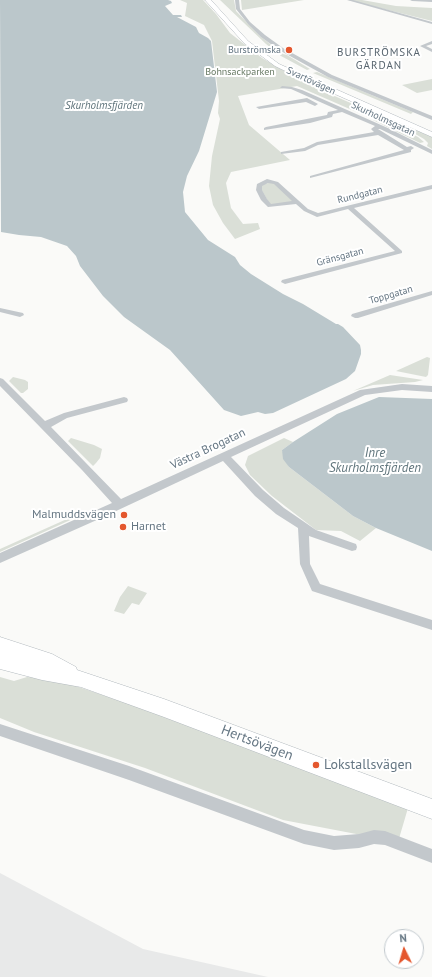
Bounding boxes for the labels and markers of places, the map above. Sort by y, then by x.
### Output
place label: Burströmska [228,44,281,56]
marker: Burströmska [284,45,294,55]
place label: Malmuddsvägen [32,508,116,522]
marker: Malmuddsvägen [119,510,129,520]
place label: Harnet [131,520,166,534]
marker: Harnet [118,522,128,532]
place label: Lokstallsvägen [324,757,412,773]
marker: Lokstallsvägen [311,760,321,770]

